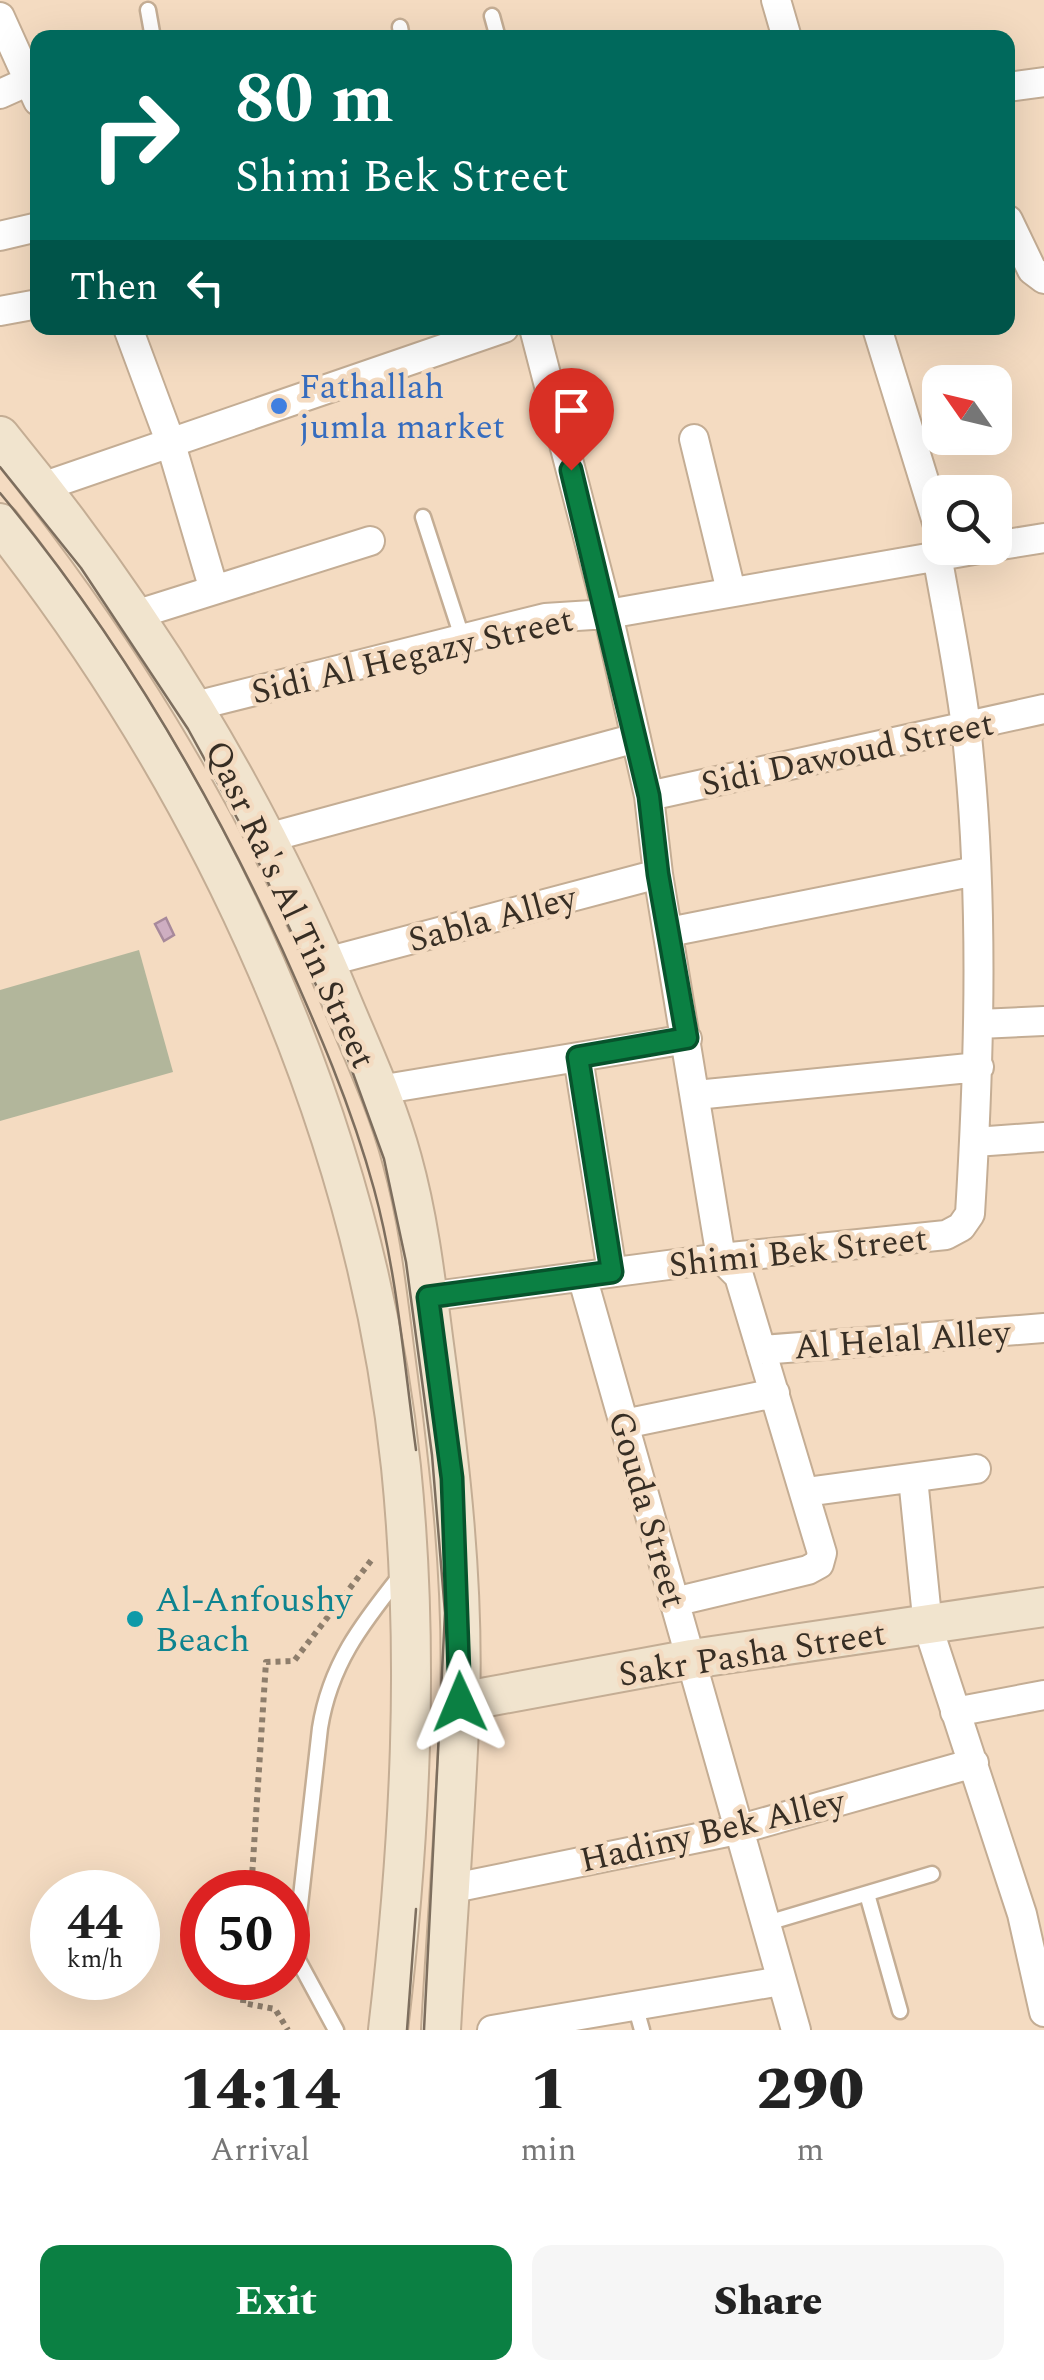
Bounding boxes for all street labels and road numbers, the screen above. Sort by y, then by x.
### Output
street label: Sidi Al Hegazy Street [246,594,578,719]
street label: Sidi Dawoud Street [696,698,999,811]
street label: Qasr Ra's Al Tin Street [190,732,389,1078]
street label: Sabla Alley [402,871,584,967]
street label: Shimi Bek Street [666,1213,930,1292]
street label: Al Helal Alley [792,1306,1013,1374]
street label: Gouda Street [593,1405,700,1614]
street label: Sakr Pasha Street [615,1607,890,1702]
street label: Hadiny Bek Alley [575,1775,851,1888]

